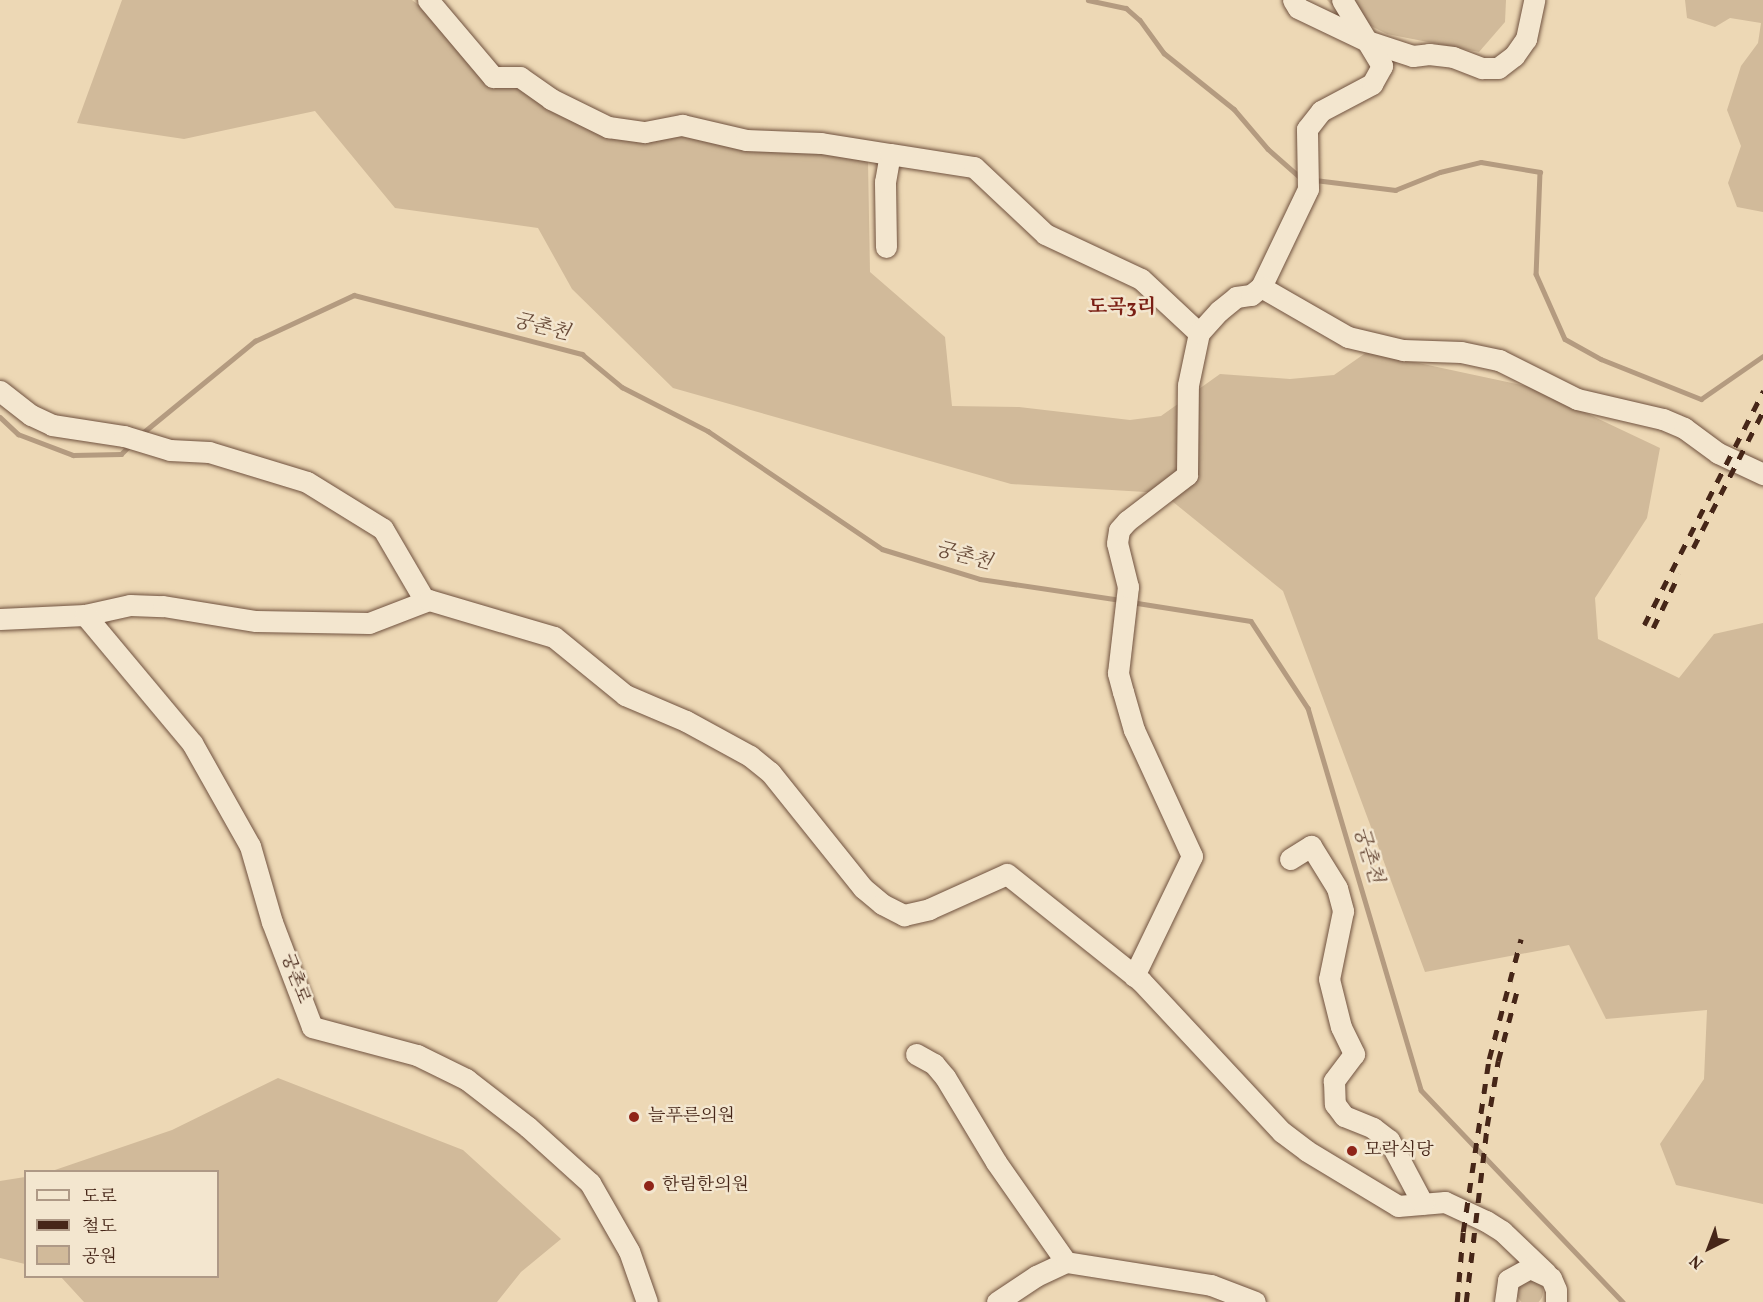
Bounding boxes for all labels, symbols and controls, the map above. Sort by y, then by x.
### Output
district label: 도곡3리 [1088,296,1156,320]
water label: 궁촌천 [510,309,572,347]
water label: 궁촌천 [932,538,994,576]
water label: 궁촌천 [1347,824,1387,886]
street label: 궁촌로 [275,951,313,1007]
place label: 늘푸른의원 [648,1106,735,1128]
marker: 늘푸른의원 [625,1108,643,1126]
place label: 모락식당 [1364,1140,1434,1162]
marker: 모락식당 [1345,1144,1359,1158]
legend [24,1170,219,1278]
place label: 한림한의원 [662,1175,749,1197]
marker: 한림한의원 [640,1177,658,1195]
text: 도로 [82,1185,117,1210]
text: 철도 [82,1215,117,1240]
north arrow [1679,1218,1739,1278]
text: 공원 [82,1245,117,1270]
text: N [1685,1249,1709,1273]

